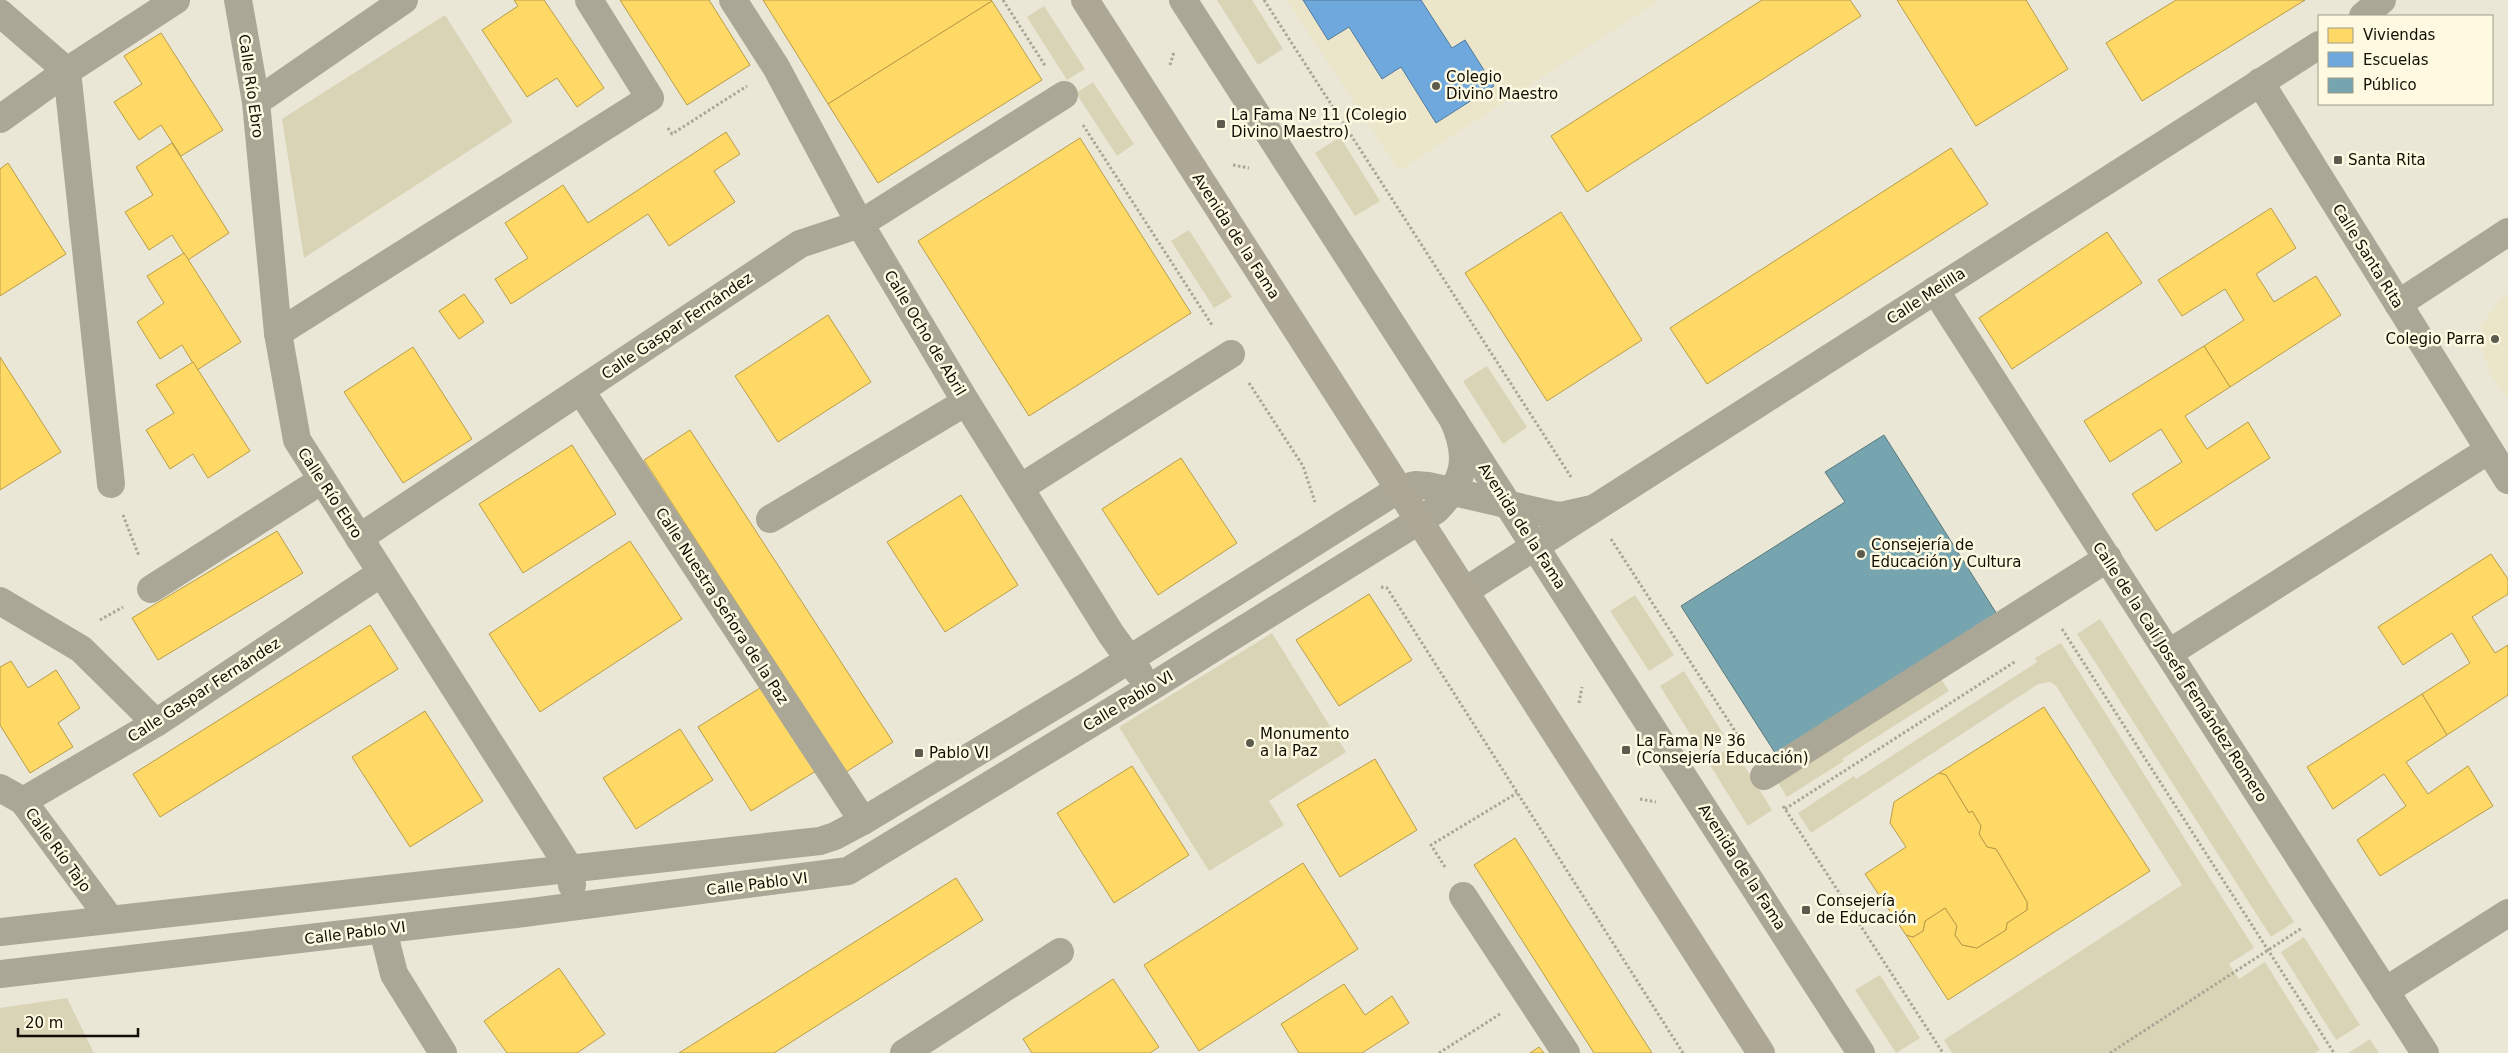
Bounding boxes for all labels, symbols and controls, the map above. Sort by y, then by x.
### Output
legend [2318,15,2493,105]
text: Viviendas [2363,26,2436,44]
street label: Calle Río Ebro [235,33,267,139]
text: Escuelas [2363,51,2429,69]
place label: Colegio Divino Maestro [1446,68,1558,103]
text: Público [2363,76,2417,94]
marker: Colegio Divino Maestro [1430,80,1442,92]
place label: La Fama Nº 11 (Colegio Divino Maestro) [1231,106,1407,141]
marker: La Fama Nº 11 (Colegio Divino Maestro) [1215,118,1227,130]
place label: Santa Rita [2348,151,2426,169]
marker: Santa Rita [2332,154,2344,166]
street label: Avenida de la Fama [1189,170,1283,302]
street label: Calle Santa Rita [2329,200,2407,312]
street label: Calle Melilla [1883,264,1969,328]
street label: Calle Ocho de Abril [880,267,970,399]
street label: Calle Gaspar Fernández [598,269,756,383]
place label: Colegio Parra [2385,330,2485,348]
marker: Colegio Parra [2489,333,2501,345]
street label: Calle Río Ebro [294,444,366,542]
street label: Avenida de la Fama [1475,460,1569,592]
street label: Calle Nuestra Señora de la Paz [652,504,792,708]
place label: Consejería de Educación y Cultura [1871,536,2021,571]
street label: Calle de la Calí Josefa Fernández Romero [2089,539,2271,805]
marker: Consejería de Educación y Cultura [1855,548,1867,560]
street label: Calle Gaspar Fernández [124,634,284,746]
street label: Calle Pablo VI [1080,667,1176,735]
place label: Monumento a la Paz [1260,725,1350,760]
place label: La Fama Nº 36 (Consejería Educación) [1636,732,1809,767]
marker: Monumento a la Paz [1244,737,1256,749]
place label: Pablo VI [929,744,989,762]
marker: La Fama Nº 36 (Consejería Educación) [1620,744,1632,756]
marker: Pablo VI [913,747,925,759]
street label: Avenida de la Fama [1695,801,1789,933]
street label: Calle Río Tajo [21,804,95,896]
street label: Calle Pablo VI [705,869,809,899]
place label: Consejería de Educación [1816,892,1917,927]
marker: Consejería de Educación [1800,904,1812,916]
street label: Calle Pablo VI [303,918,407,948]
scale bar [18,1006,138,1038]
text: 20 m [25,1014,63,1032]

